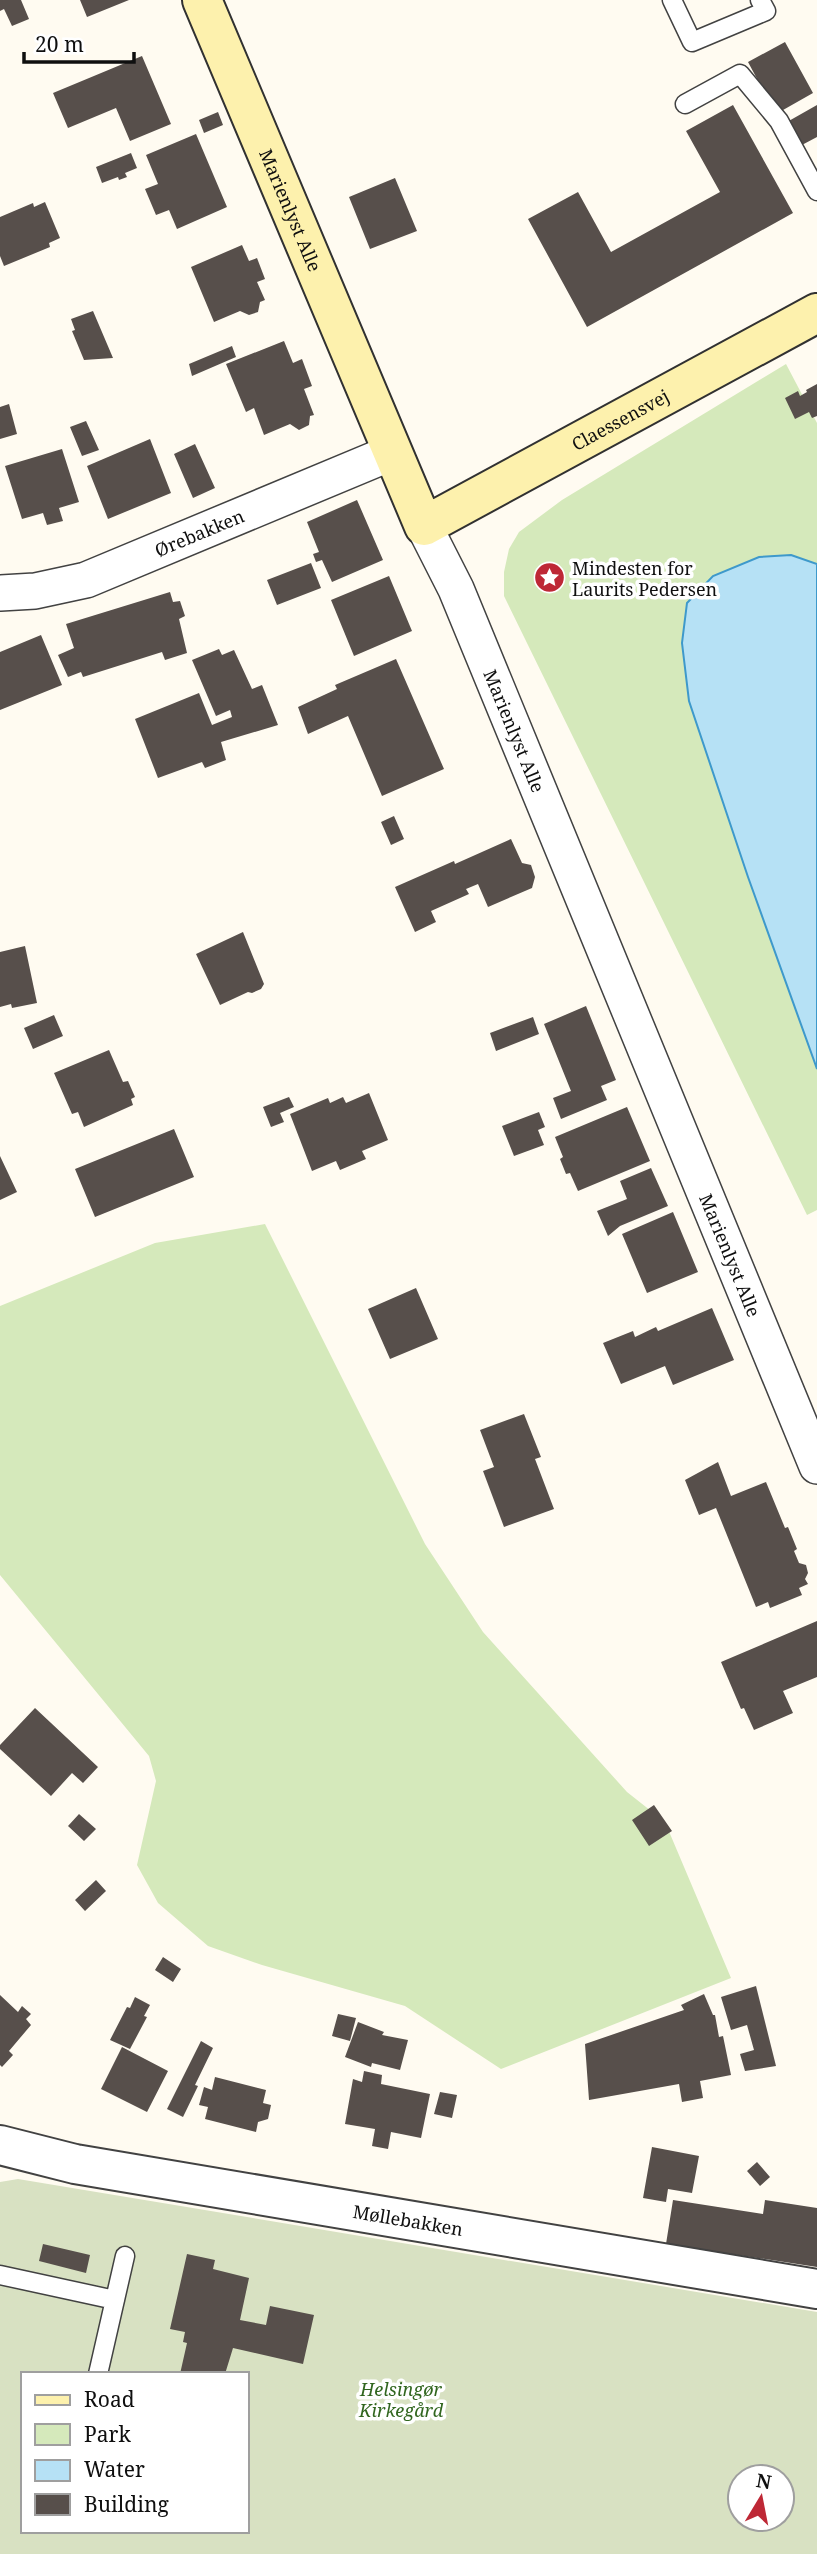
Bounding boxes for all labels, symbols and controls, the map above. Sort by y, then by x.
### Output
scale bar [24,21,135,65]
text: 20 m [35,30,84,58]
street label: Marienlyst Alle [254,145,327,275]
street label: Claessensvej [567,384,673,456]
street label: Ørebakken [151,503,248,562]
place label: Mindesten for Laurits Pedersen [572,556,718,601]
place icon: Mindesten for Laurits Pedersen [532,561,566,595]
street label: Marienlyst Alle [478,666,550,796]
street label: Marienlyst Alle [694,1190,766,1320]
street label: Møllebakken [351,2199,465,2241]
legend [21,2372,248,2533]
park label: Helsingør Kirkegård [358,2377,444,2422]
text: Road [84,2385,135,2413]
text: Park [84,2420,131,2448]
text: Water [84,2455,145,2483]
north arrow [726,2463,796,2533]
text: N [754,2467,774,2495]
text: Building [84,2490,169,2518]

